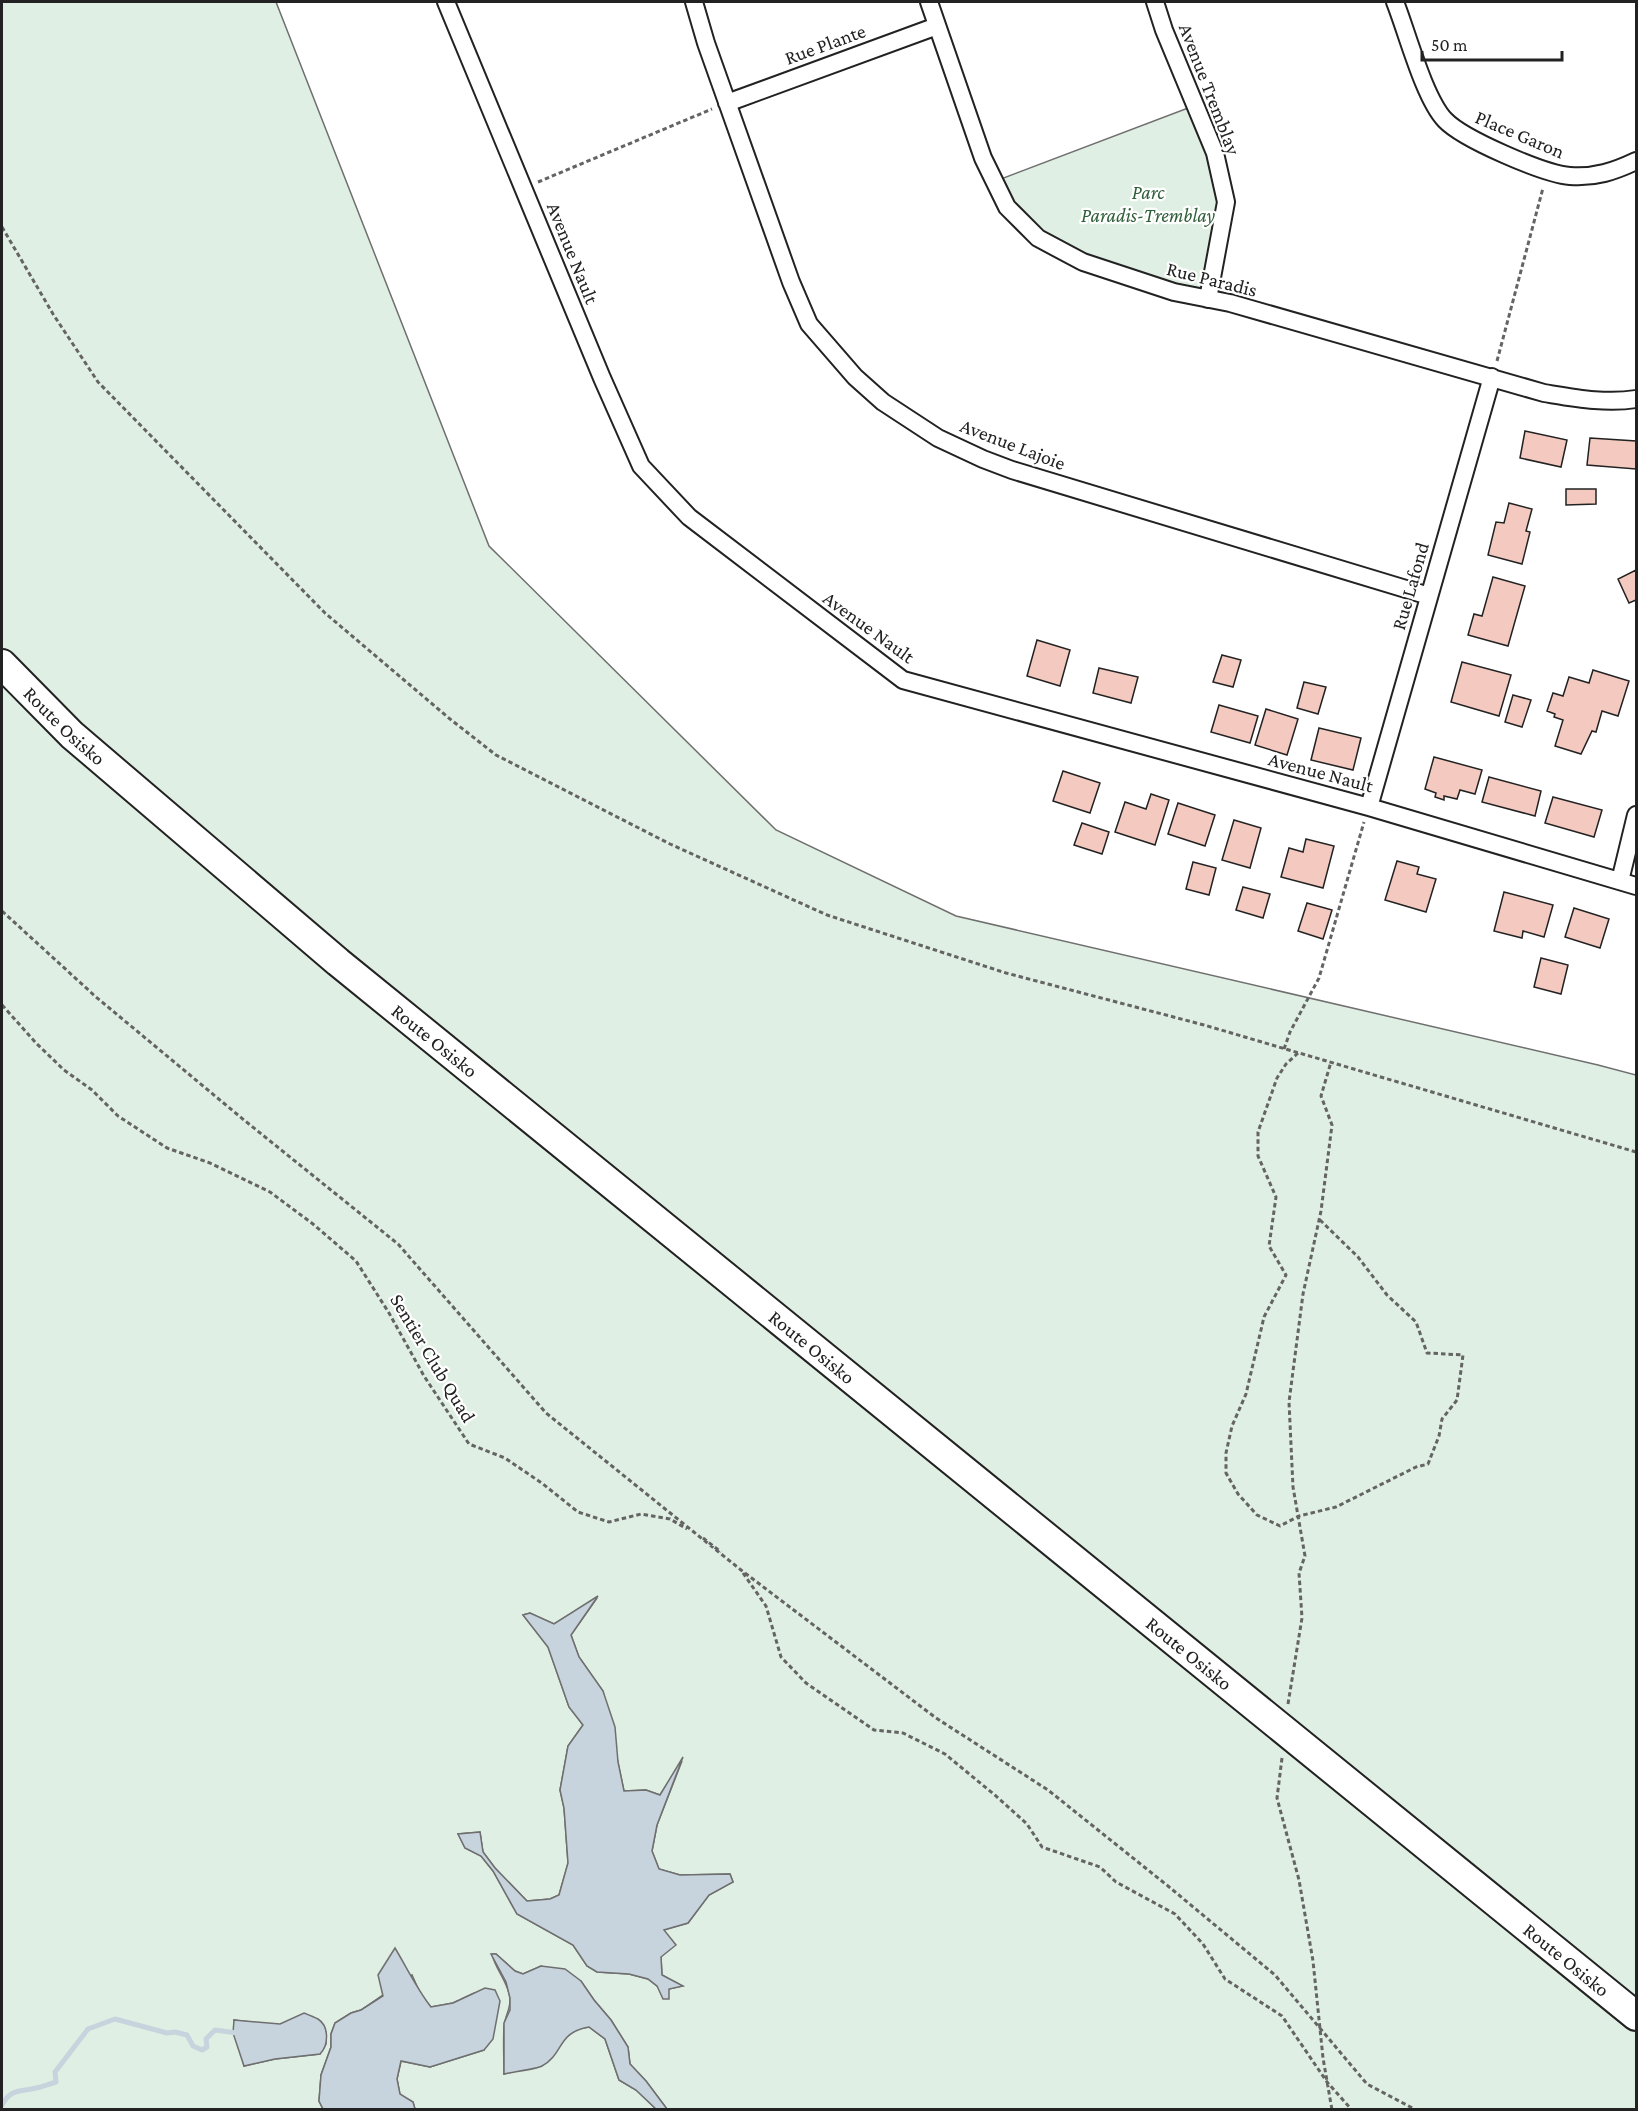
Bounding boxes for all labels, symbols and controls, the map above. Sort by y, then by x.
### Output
street label: Rue Plante [782,19,869,69]
street label: Avenue Tremblay [1174,20,1245,159]
scale bar [1422,24,1562,62]
text: 50 m [1431,35,1468,55]
street label: Place Garon [1472,105,1568,163]
park label: Parc Paradis-Tremblay [1081,181,1215,227]
street label: Avenue Nault [543,199,603,307]
street label: Rue Paradis [1164,257,1260,301]
street label: Avenue Lajoie [957,414,1069,475]
street label: Rue Lafond [1387,539,1433,632]
street label: Avenue Nault [819,587,919,668]
street label: Route Osisko [19,682,110,770]
street label: Avenue Nault [1266,747,1376,797]
street label: Route Osisko [387,999,482,1082]
street label: Sentier Club Quad [386,1290,480,1427]
street label: Route Osisko [765,1306,859,1388]
street label: Route Osisko [1142,1612,1237,1695]
street label: Route Osisko [1519,1918,1614,2001]

